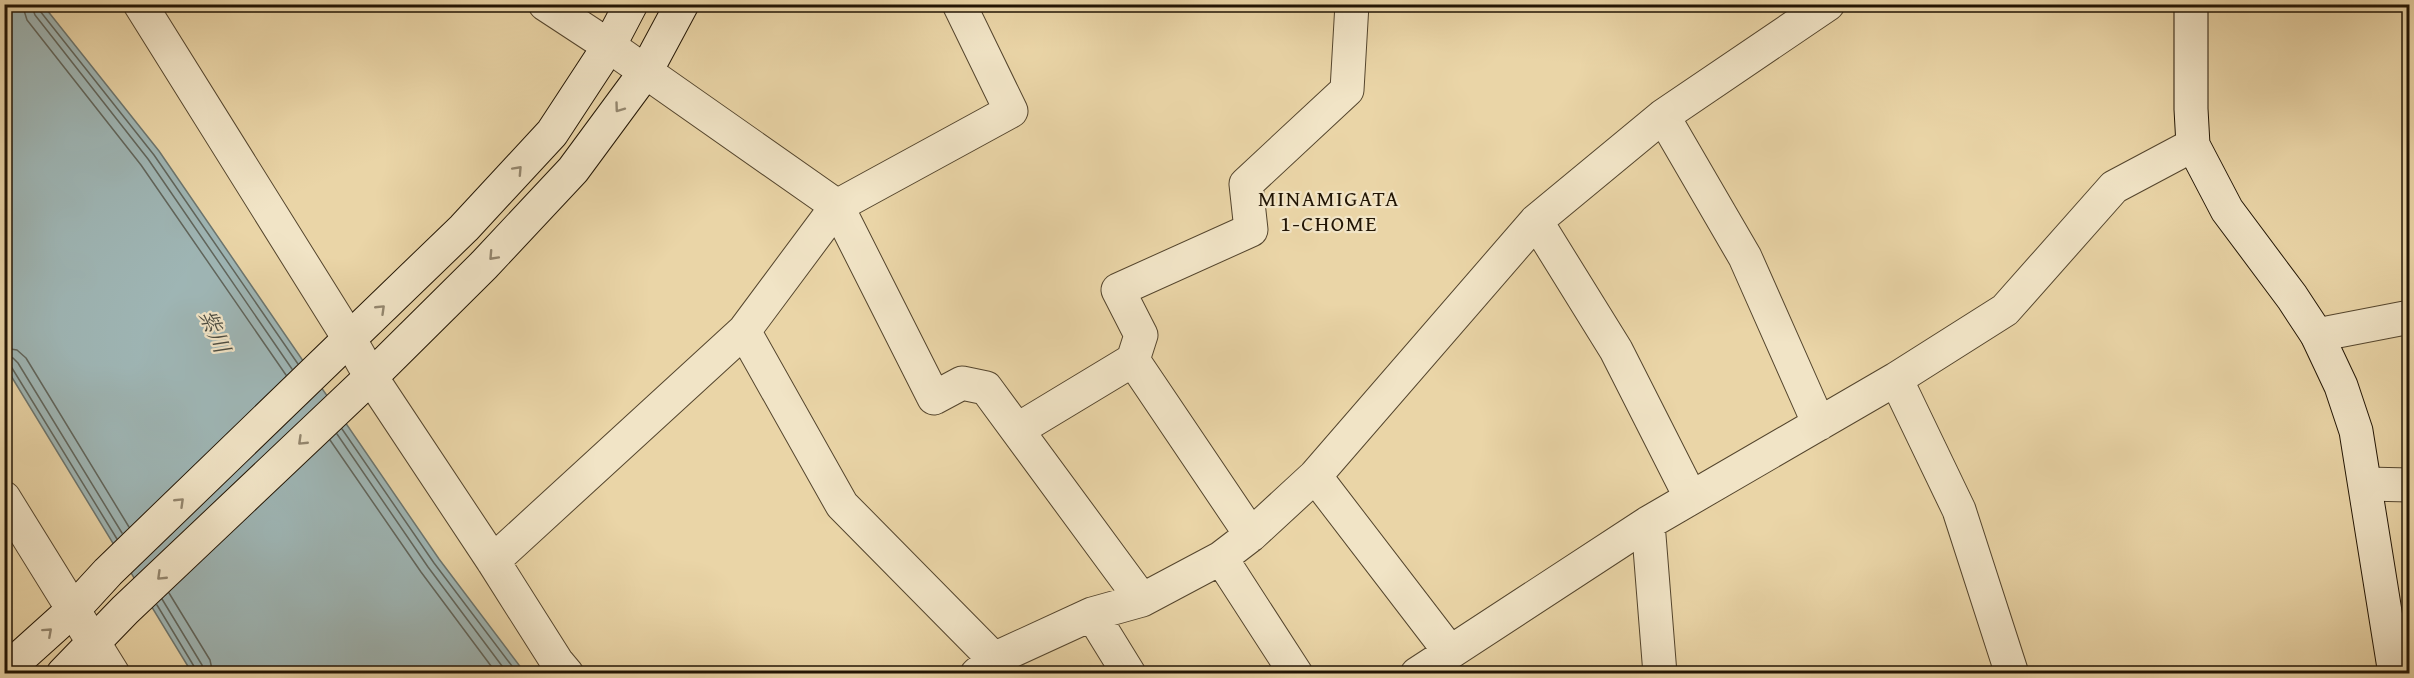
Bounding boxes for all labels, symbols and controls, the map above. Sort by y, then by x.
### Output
one-way arrow [615,101,626,112]
one-way arrow [511,166,522,177]
district label: MINAMIGATA 1-CHOME [1258,182,1400,239]
one-way arrow [489,250,500,260]
water label: 紫川 [192,304,239,359]
one-way arrow [375,305,385,316]
one-way arrow [299,434,310,445]
one-way arrow [173,498,184,509]
one-way arrow [157,569,168,580]
one-way arrow [41,628,52,639]

